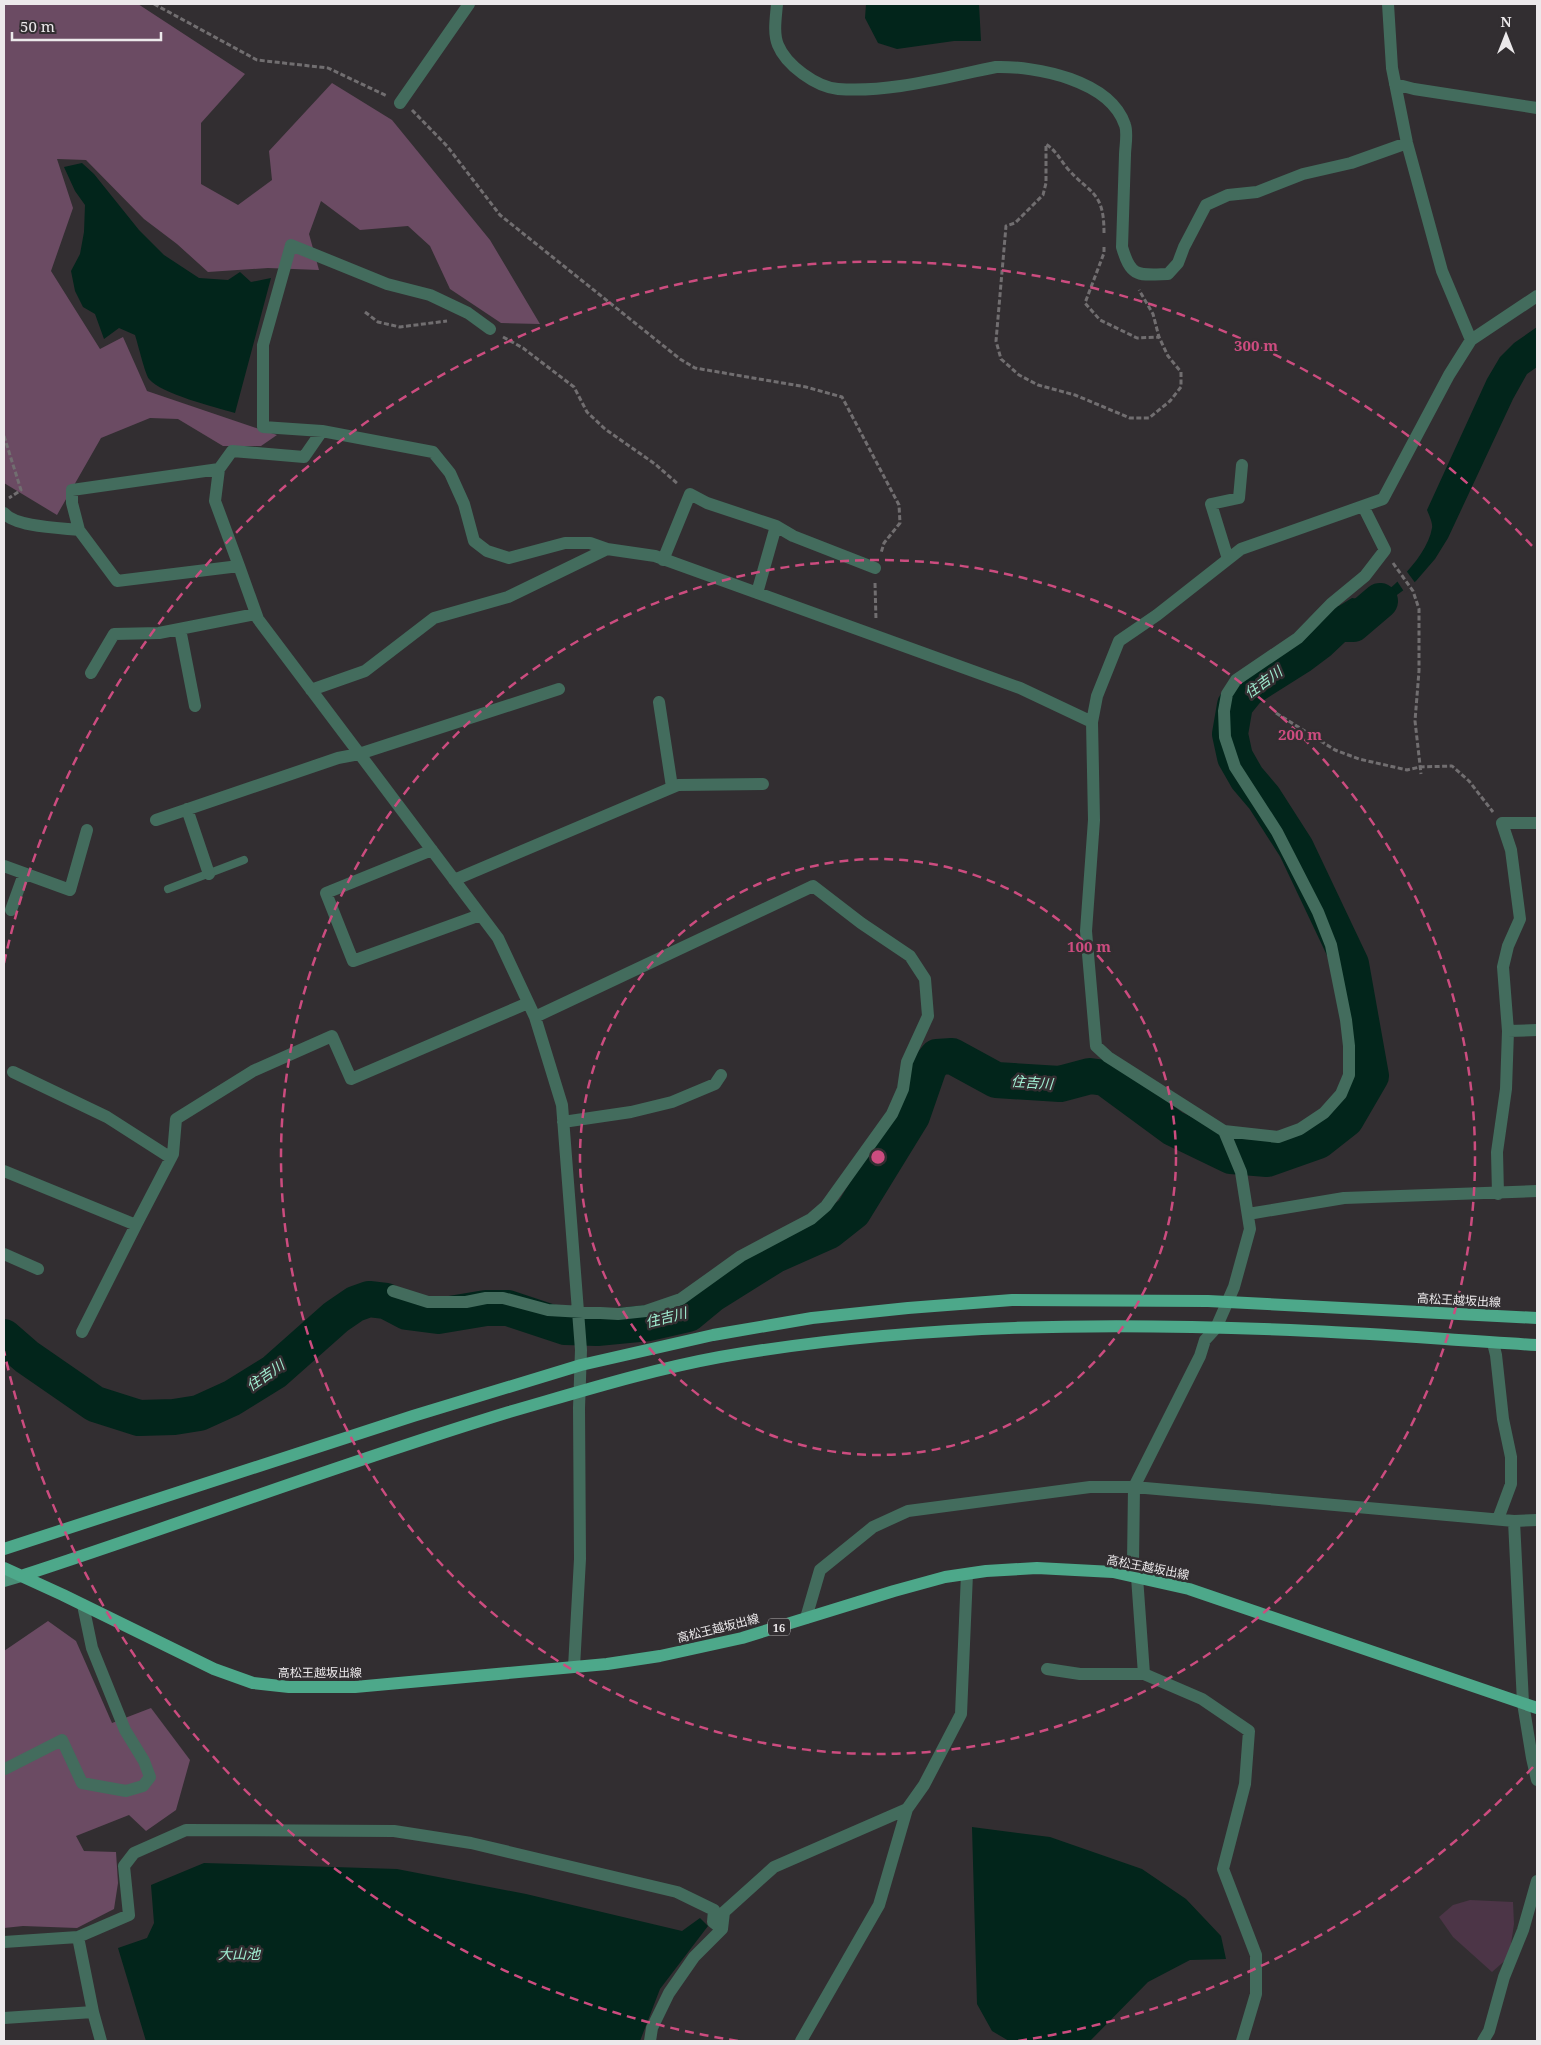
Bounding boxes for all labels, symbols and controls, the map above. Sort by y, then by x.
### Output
scale bar [12,10,161,42]
north arrow [1481,10,1531,60]
text: N [1500,12,1512,31]
text: 50 m [20,16,55,36]
text: 300 m [1234,335,1278,355]
water label: 住吉川 [1240,661,1287,702]
text: 200 m [1278,724,1322,744]
text: 100 m [1067,936,1111,956]
water label: 住吉川 [1010,1071,1056,1093]
centre of rings [869,1148,887,1166]
street label: 高松王越坂出線 [1417,1289,1501,1311]
water label: 住吉川 [643,1302,691,1331]
water label: 住吉川 [242,1354,289,1395]
street label: 高松王越坂出線 [1105,1551,1191,1583]
street label: 高松王越坂出線 [675,1610,761,1646]
road number: 16 [768,1618,790,1635]
street label: 高松王越坂出線 [278,1664,362,1681]
water label: 大山池 [218,1944,262,1963]

